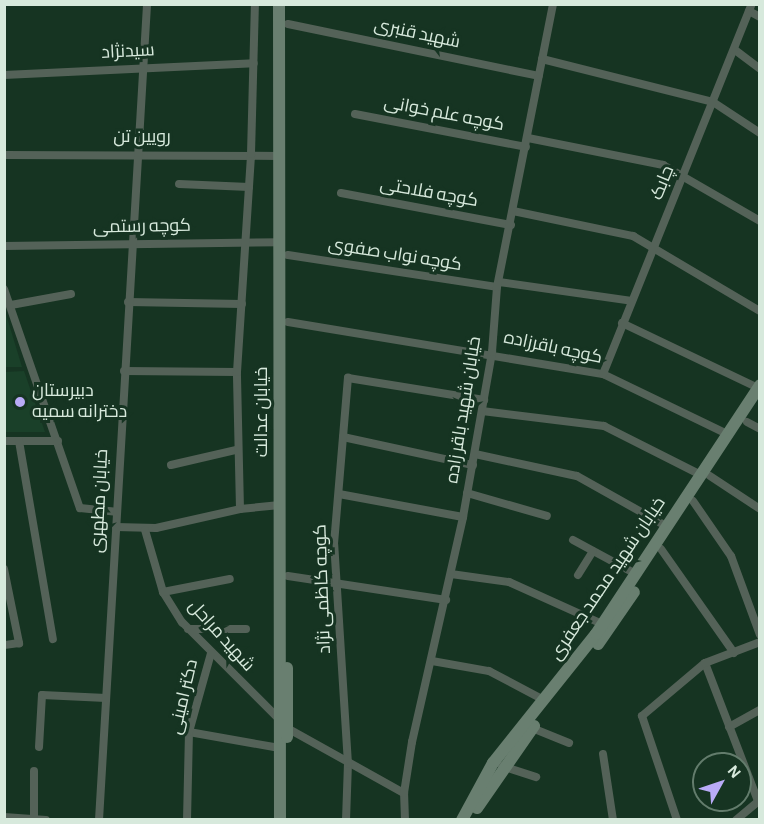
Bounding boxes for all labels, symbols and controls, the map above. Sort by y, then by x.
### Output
street label: شهید قنبری [372,14,462,54]
street label: سیدنژاد [101,40,155,64]
street label: کوچه علم خوانی [382,92,506,136]
street label: رویین تن [113,126,171,148]
street label: چابک [646,163,680,203]
street label: کوچه فلاحتی [378,174,480,212]
street label: کوچه رستمی [93,215,191,239]
street label: کوچه نواب صفوی [327,234,463,276]
street label: کوچه باقرزاده [502,327,604,369]
street label: خیابان شهید باقر زاده [442,335,486,485]
street label: خیابان عدالت [251,367,273,457]
place label: دبیرستان دخترانه سمیه [32,381,127,424]
marker: دبیرستان دخترانه سمیه [13,395,27,409]
street label: خیابان مطهری [86,448,114,554]
street label: خیابان شهید محمد جعفری [545,493,671,665]
street label: کوچه کاظمی نژاد [310,524,336,654]
street label: شهید مراحل [183,596,259,676]
street label: دکتر امینی [165,657,203,737]
north arrow [692,752,752,812]
text: N [725,762,744,781]

